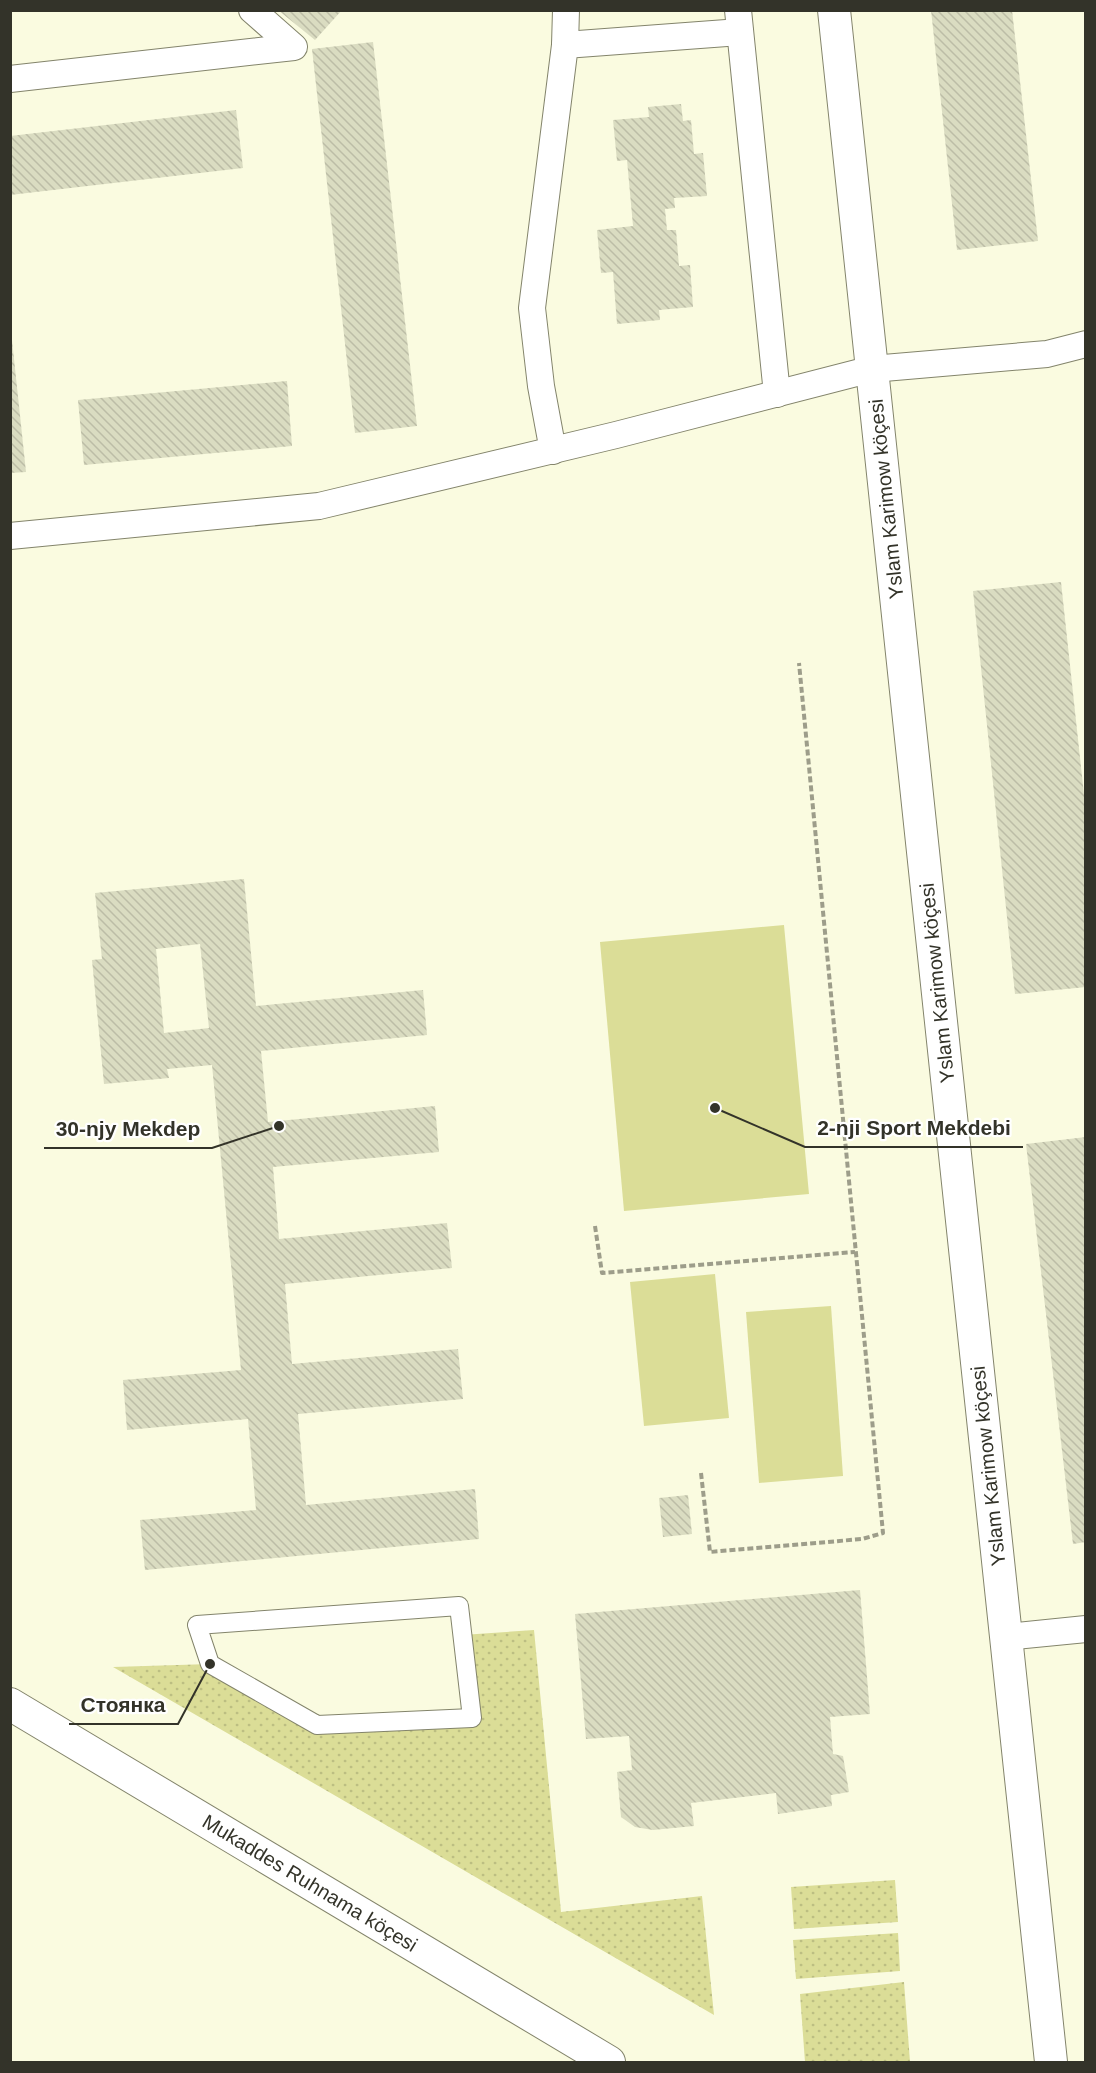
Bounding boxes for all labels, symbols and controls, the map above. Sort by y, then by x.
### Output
street label: Yslam Karimow köçesi [865,398,907,600]
street label: Yslam Karimow köçesi [916,882,958,1084]
callout: 2-nji Sport Mekdebi [805,1108,1023,1147]
callout: 30-njy Mekdep [44,1109,212,1148]
text: 2-nji Sport Mekdebi [817,1116,1011,1139]
text: 30-njy Mekdep [56,1117,200,1140]
street label: Yslam Karimow köçesi [967,1365,1009,1567]
callout: Стоянка [69,1685,178,1724]
text: Стоянка [81,1693,166,1716]
street label: Mukaddes Ruhnama köçesi [199,1810,421,1956]

